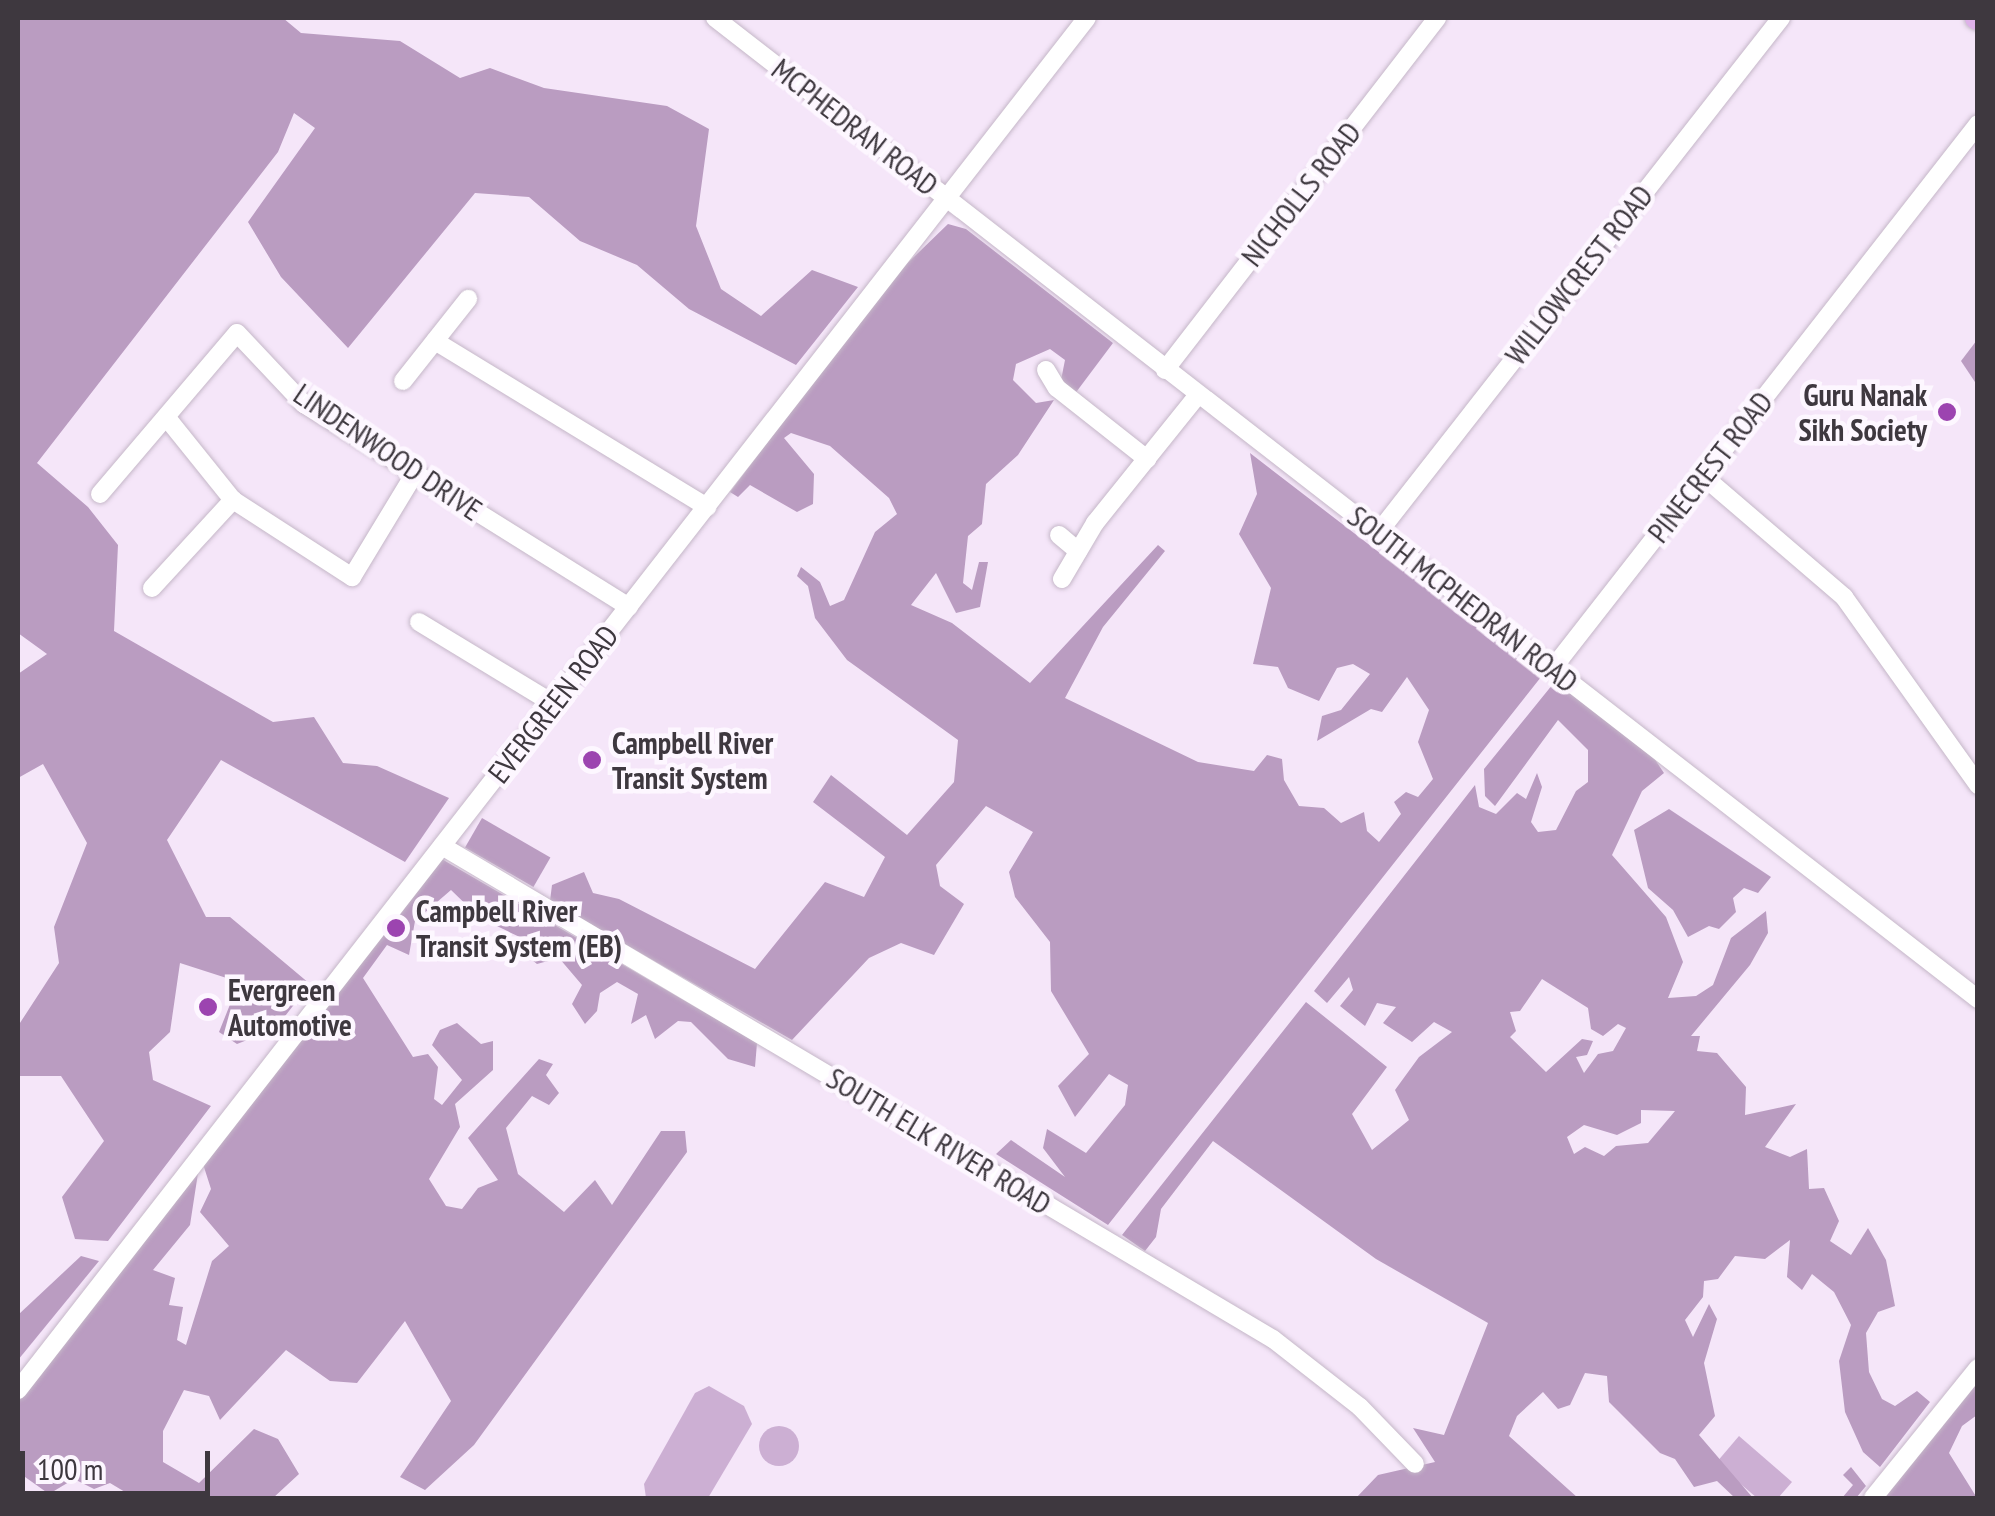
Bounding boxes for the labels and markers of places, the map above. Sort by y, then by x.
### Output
place label: Guru Nanak Sikh Society [1798,377,1927,448]
marker: Guru Nanak Sikh Society [1936,401,1958,423]
place label: Campbell River Transit System [612,725,773,796]
marker: Campbell River Transit System [581,749,603,771]
place label: Campbell River Transit System (EB) [416,893,622,964]
marker: Campbell River Transit System (EB) [385,917,407,939]
place label: Evergreen Automotive [228,972,352,1042]
marker: Evergreen Automotive [197,996,219,1018]

